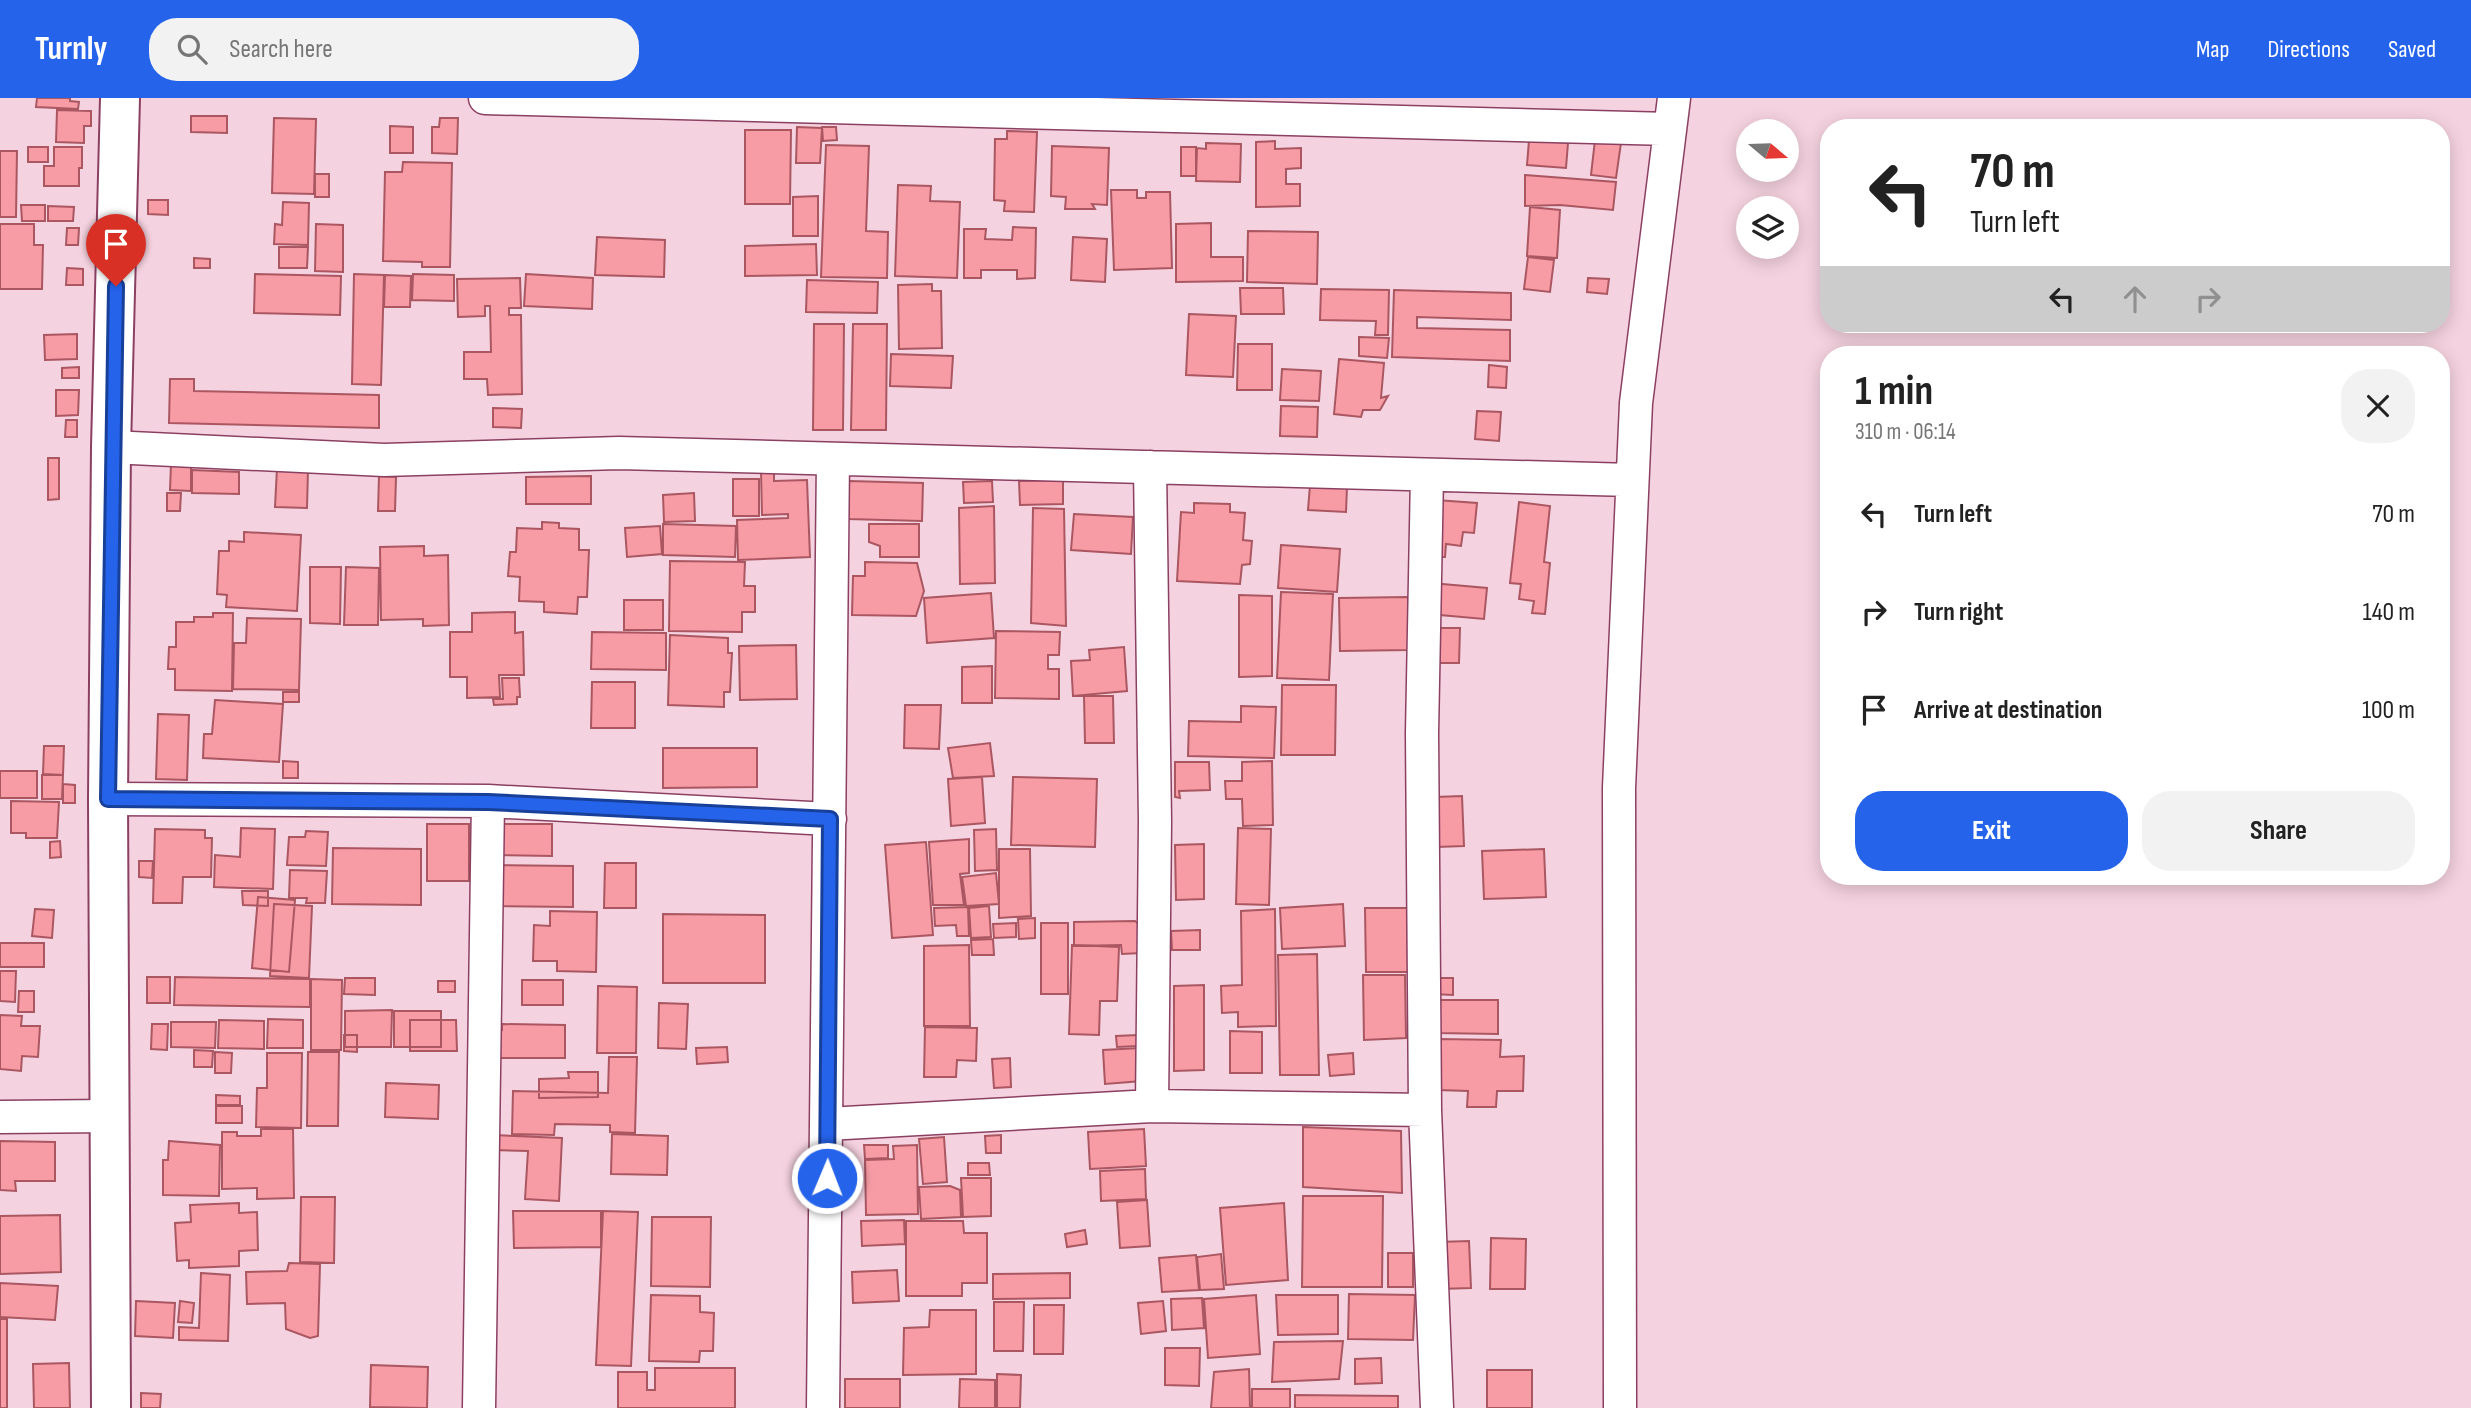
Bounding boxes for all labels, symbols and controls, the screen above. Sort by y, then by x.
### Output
search box [149,18,639,81]
text: Turnly [35,29,107,69]
icon: search [173,30,211,68]
text: Search here [229,34,333,65]
text: Map [2196,35,2229,64]
text: Directions [2267,35,2350,64]
text: Saved [2388,35,2436,64]
north arrow [1736,119,1799,182]
map controls [1736,119,1799,259]
text: 70 m [1970,143,2055,202]
icon: left [1855,147,1946,238]
button: layers [1736,196,1799,259]
text: Turn left [1970,203,2060,242]
pin [86,214,146,286]
icon: arrive [97,225,135,263]
icon: left [2043,280,2081,318]
icon: ahead [2116,280,2154,318]
icon: right [2189,280,2227,318]
text: 1 min [1855,366,1933,417]
button: close [2341,369,2415,443]
text: 310 m · 06:14 [1855,418,1956,446]
icon: left [1855,495,1893,533]
text: Turn left [1914,499,1992,530]
text: 70 m [2372,499,2415,530]
icon: right [1855,593,1893,631]
text: Turn right [1914,597,2003,628]
text: 140 m [2363,597,2415,628]
icon: arrive [1855,691,1893,729]
text: Arrive at destination [1914,695,2102,726]
text: 100 m [2362,695,2415,726]
button: Exit [1855,791,2128,871]
button: Share [2142,791,2415,871]
position arrow [790,1141,864,1215]

